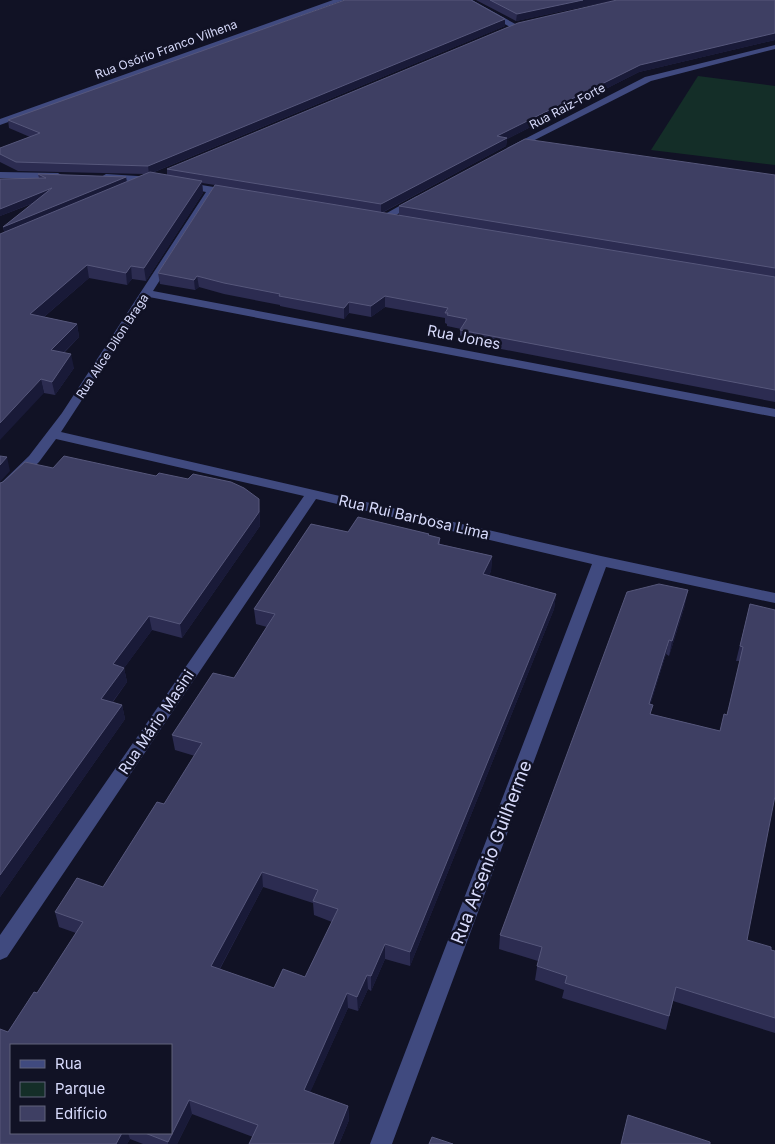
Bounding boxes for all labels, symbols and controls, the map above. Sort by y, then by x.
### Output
street label: Rua Osório Franco Vilhena [93,16,239,82]
street label: Rua Raiz-Forte [527,80,607,132]
street label: Rua Alice Dilon Braga [73,291,151,401]
street label: Rua Jones [426,321,502,353]
street label: Rua Rui Barbosa Lima [337,490,491,544]
street label: Rua Mário Masini [114,666,198,778]
street label: Rua Arsenio Guilherme [446,757,536,947]
legend [10,1044,172,1134]
text: Rua [55,1054,82,1073]
text: Parque [55,1079,105,1098]
text: Edifício [55,1104,107,1123]

